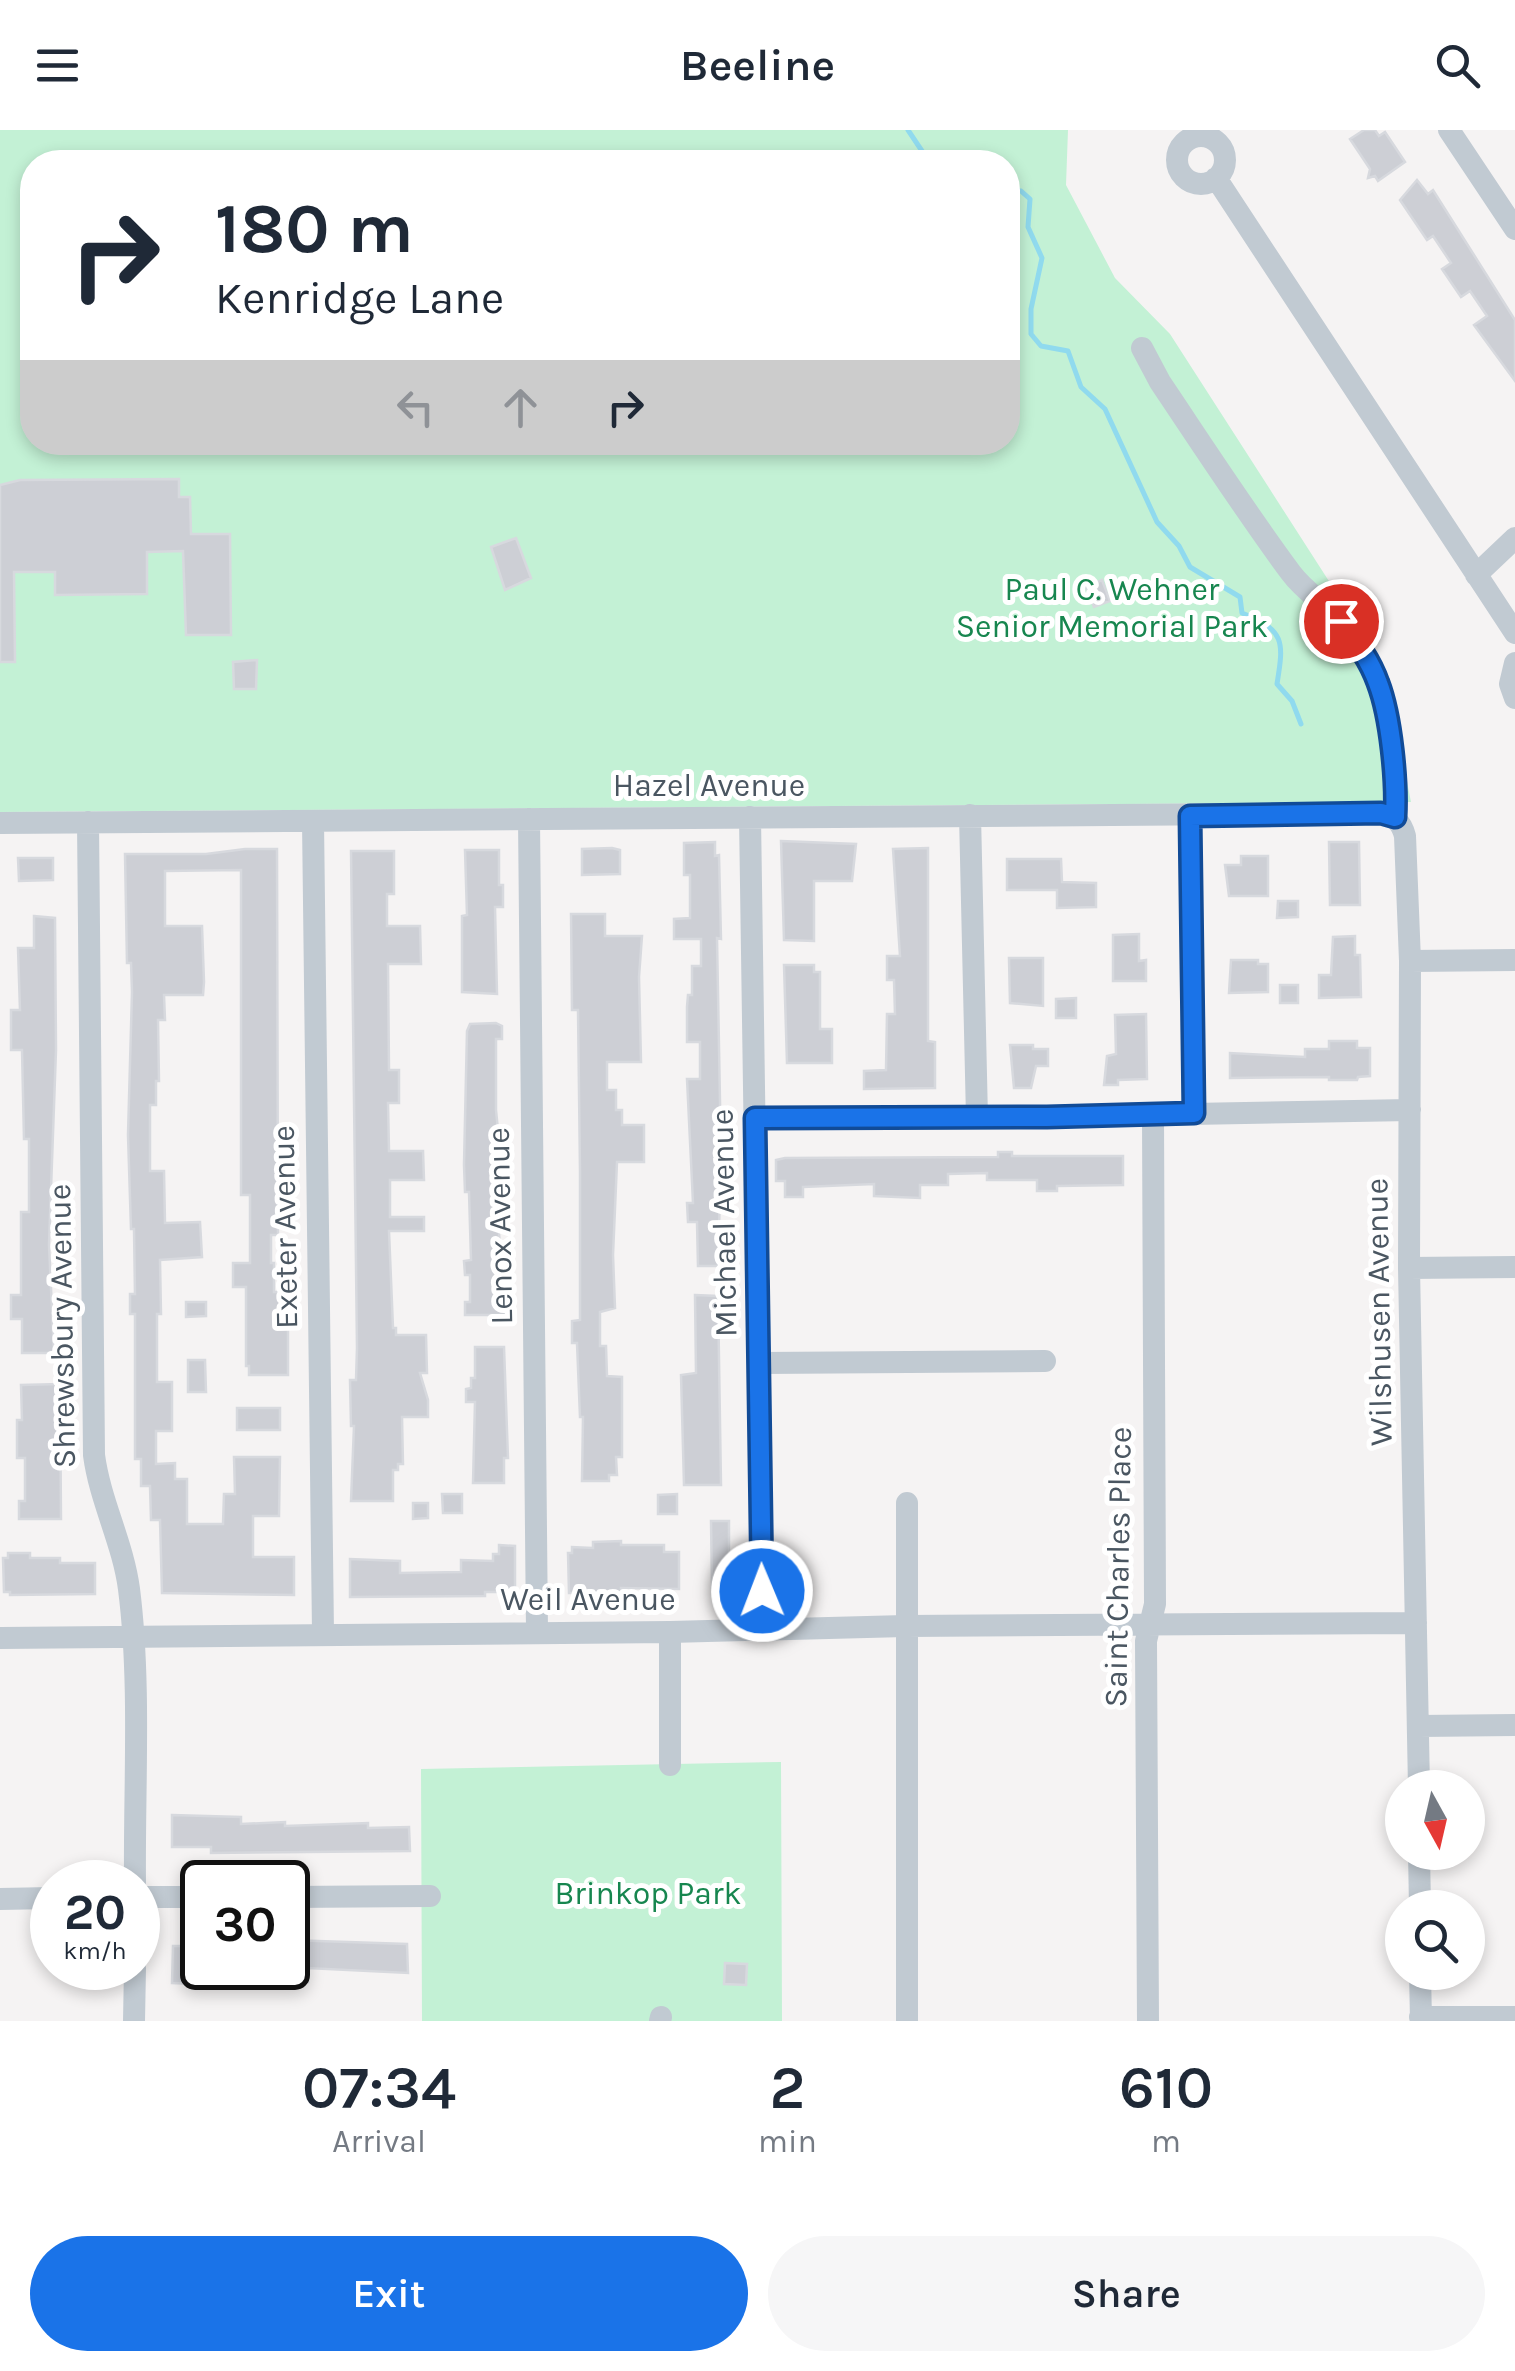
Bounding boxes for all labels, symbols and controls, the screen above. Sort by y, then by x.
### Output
icon: menu [30,38,85,93]
icon: search [1430,38,1485,93]
text: Beeline [680,39,835,91]
text: 180 m [215,188,414,270]
icon: right [50,190,180,320]
text: Kenridge Lane [215,272,504,324]
icon: left [388,380,443,435]
icon: ahead [493,380,548,435]
icon: right [598,380,653,435]
park label: Paul C. Wehner Senior Memorial Park [956,571,1268,645]
pin [1299,579,1384,664]
icon: arrive [1314,594,1369,649]
street label: Hazel Avenue [613,767,805,804]
street label: Michael Avenue [704,1108,744,1338]
street label: Exeter Avenue [265,1125,305,1329]
street label: Lenox Avenue [480,1127,520,1325]
street label: Wilshusen Avenue [1358,1178,1400,1446]
street label: Shrewsbury Avenue [41,1184,83,1468]
street label: Saint Charles Place [1097,1426,1139,1708]
position arrow [710,1539,814,1643]
street label: Weil Avenue [500,1581,676,1618]
north arrow [1385,1770,1485,1870]
map controls [1385,1770,1485,1990]
speed limit sign: 30 [180,1860,310,1990]
park label: Brinkop Park [554,1875,742,1912]
text: 20 [64,1883,126,1942]
button: search [1385,1890,1485,1990]
text: km/h [63,1936,127,1965]
text: 07:34 [302,2053,456,2123]
text: 2 [770,2053,805,2123]
text: 610 [1119,2053,1213,2123]
text: Arrival [332,2123,426,2160]
text: min [758,2123,817,2160]
text: m [1151,2123,1181,2160]
button: Exit [30,2236,748,2351]
button: Share [768,2236,1485,2351]

